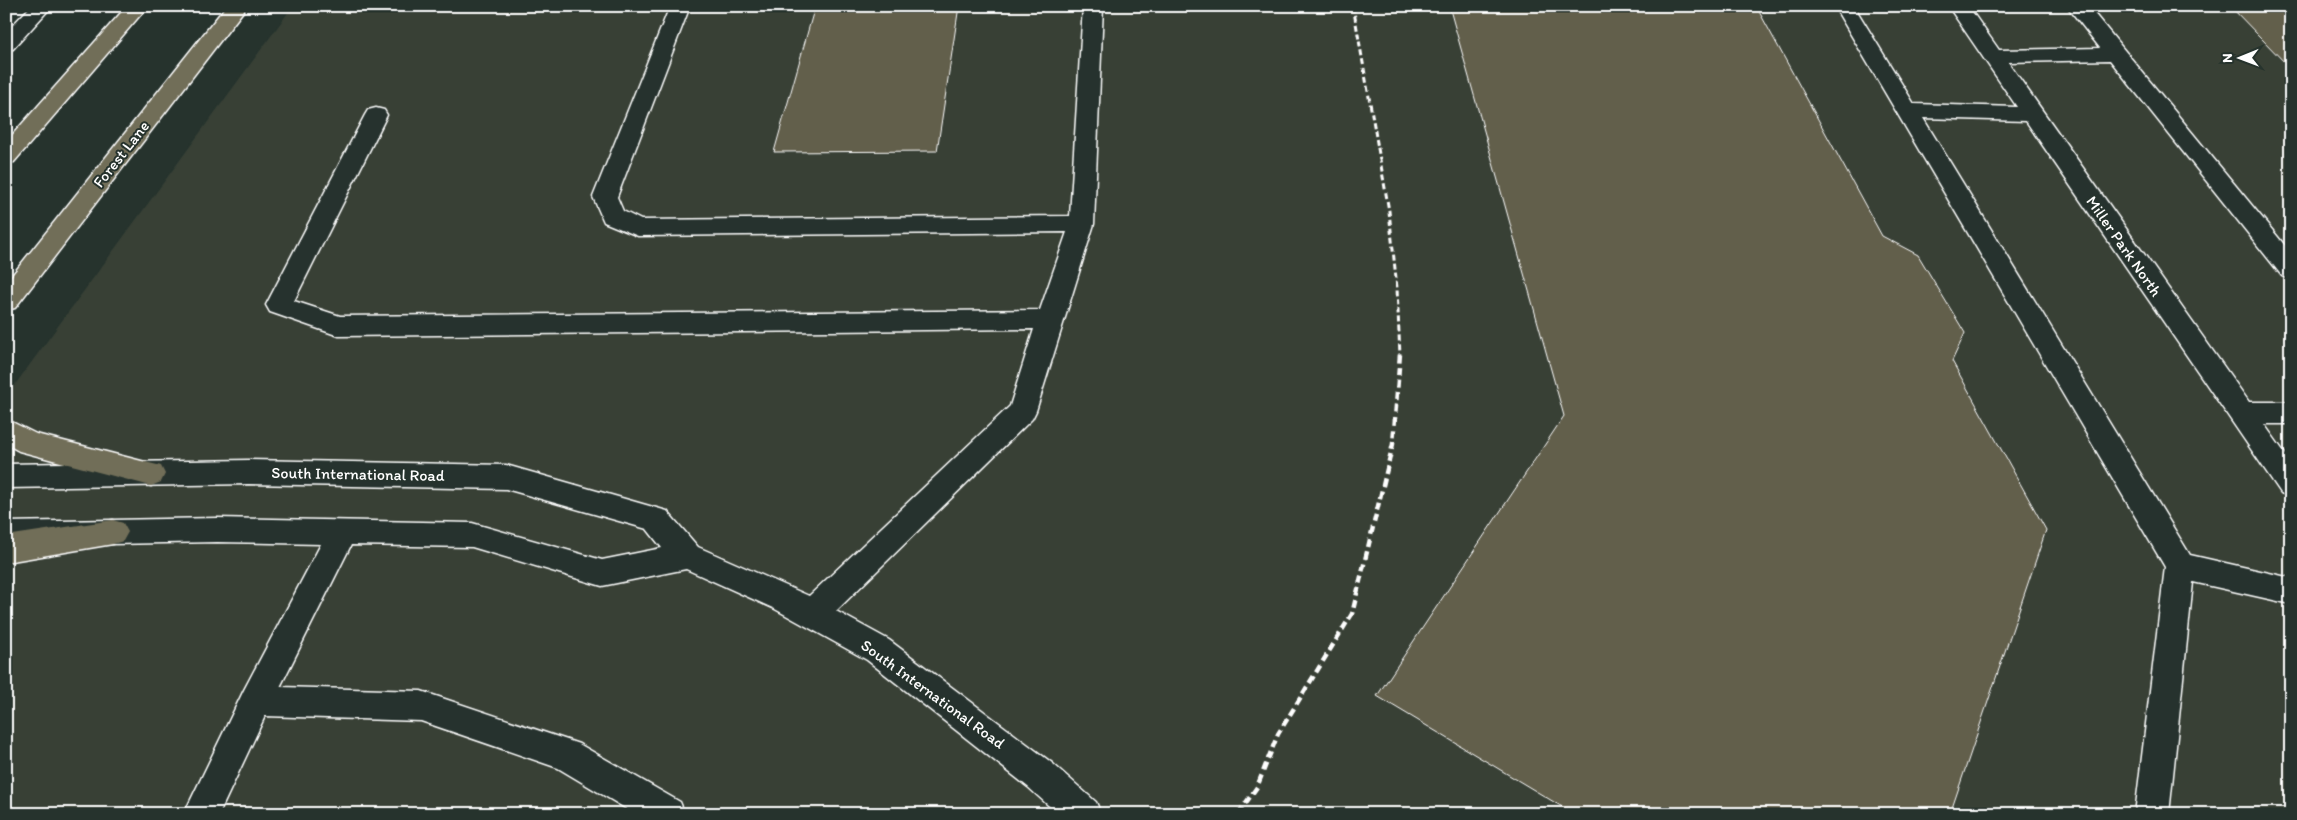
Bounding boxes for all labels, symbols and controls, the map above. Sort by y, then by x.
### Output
north arrow [2214,32,2264,82]
text: N [2219,53,2236,63]
street label: Forest Lane [89,117,153,191]
street label: Miller Park North [2082,192,2166,300]
street label: South International Road [271,463,445,485]
street label: South International Road [857,635,1009,753]

